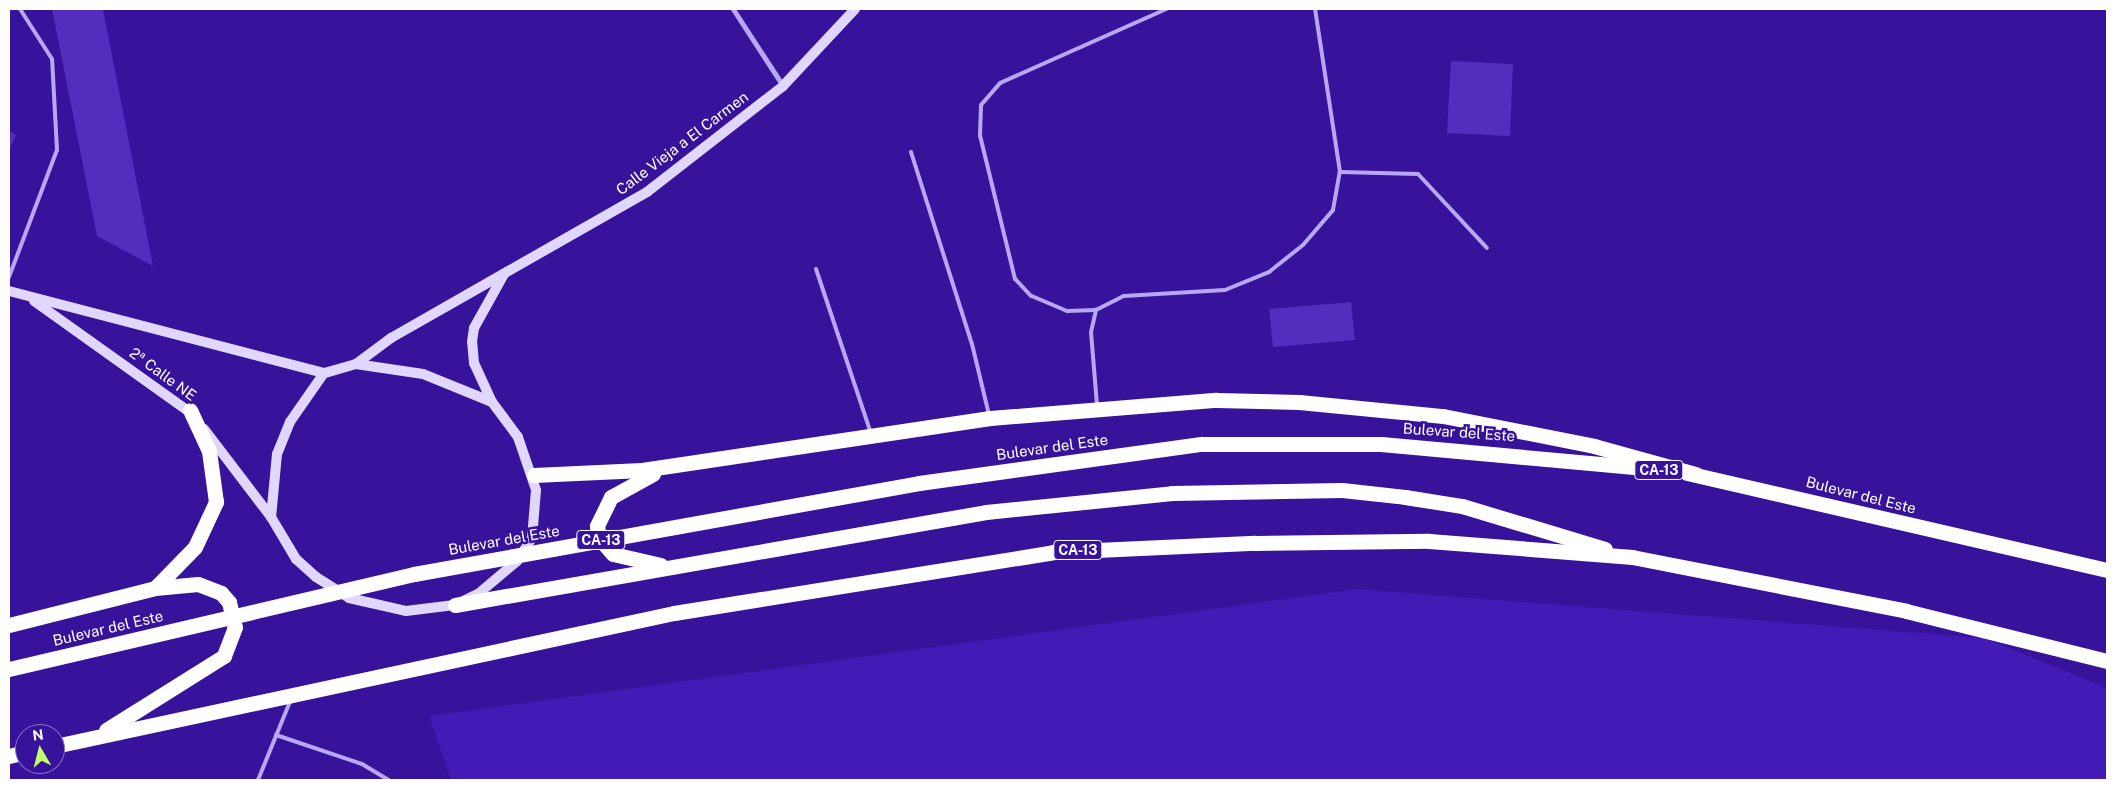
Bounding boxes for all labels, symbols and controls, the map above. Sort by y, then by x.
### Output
street label: Calle Vieja a El Carmen [612,87,752,199]
street label: 2ª Calle NE [126,344,200,404]
street label: Bulevar del Este [1402,419,1516,445]
street label: Bulevar del Este [995,430,1109,464]
road number: CA-13 [1634,458,1684,482]
street label: Bulevar del Este [1804,473,1918,517]
street label: Bulevar del Este [447,521,561,559]
road number: CA-13 [576,528,626,552]
road number: CA-13 [1053,538,1103,562]
street label: Bulevar del Este [51,607,165,649]
north arrow [15,724,65,774]
text: N [32,726,45,744]

